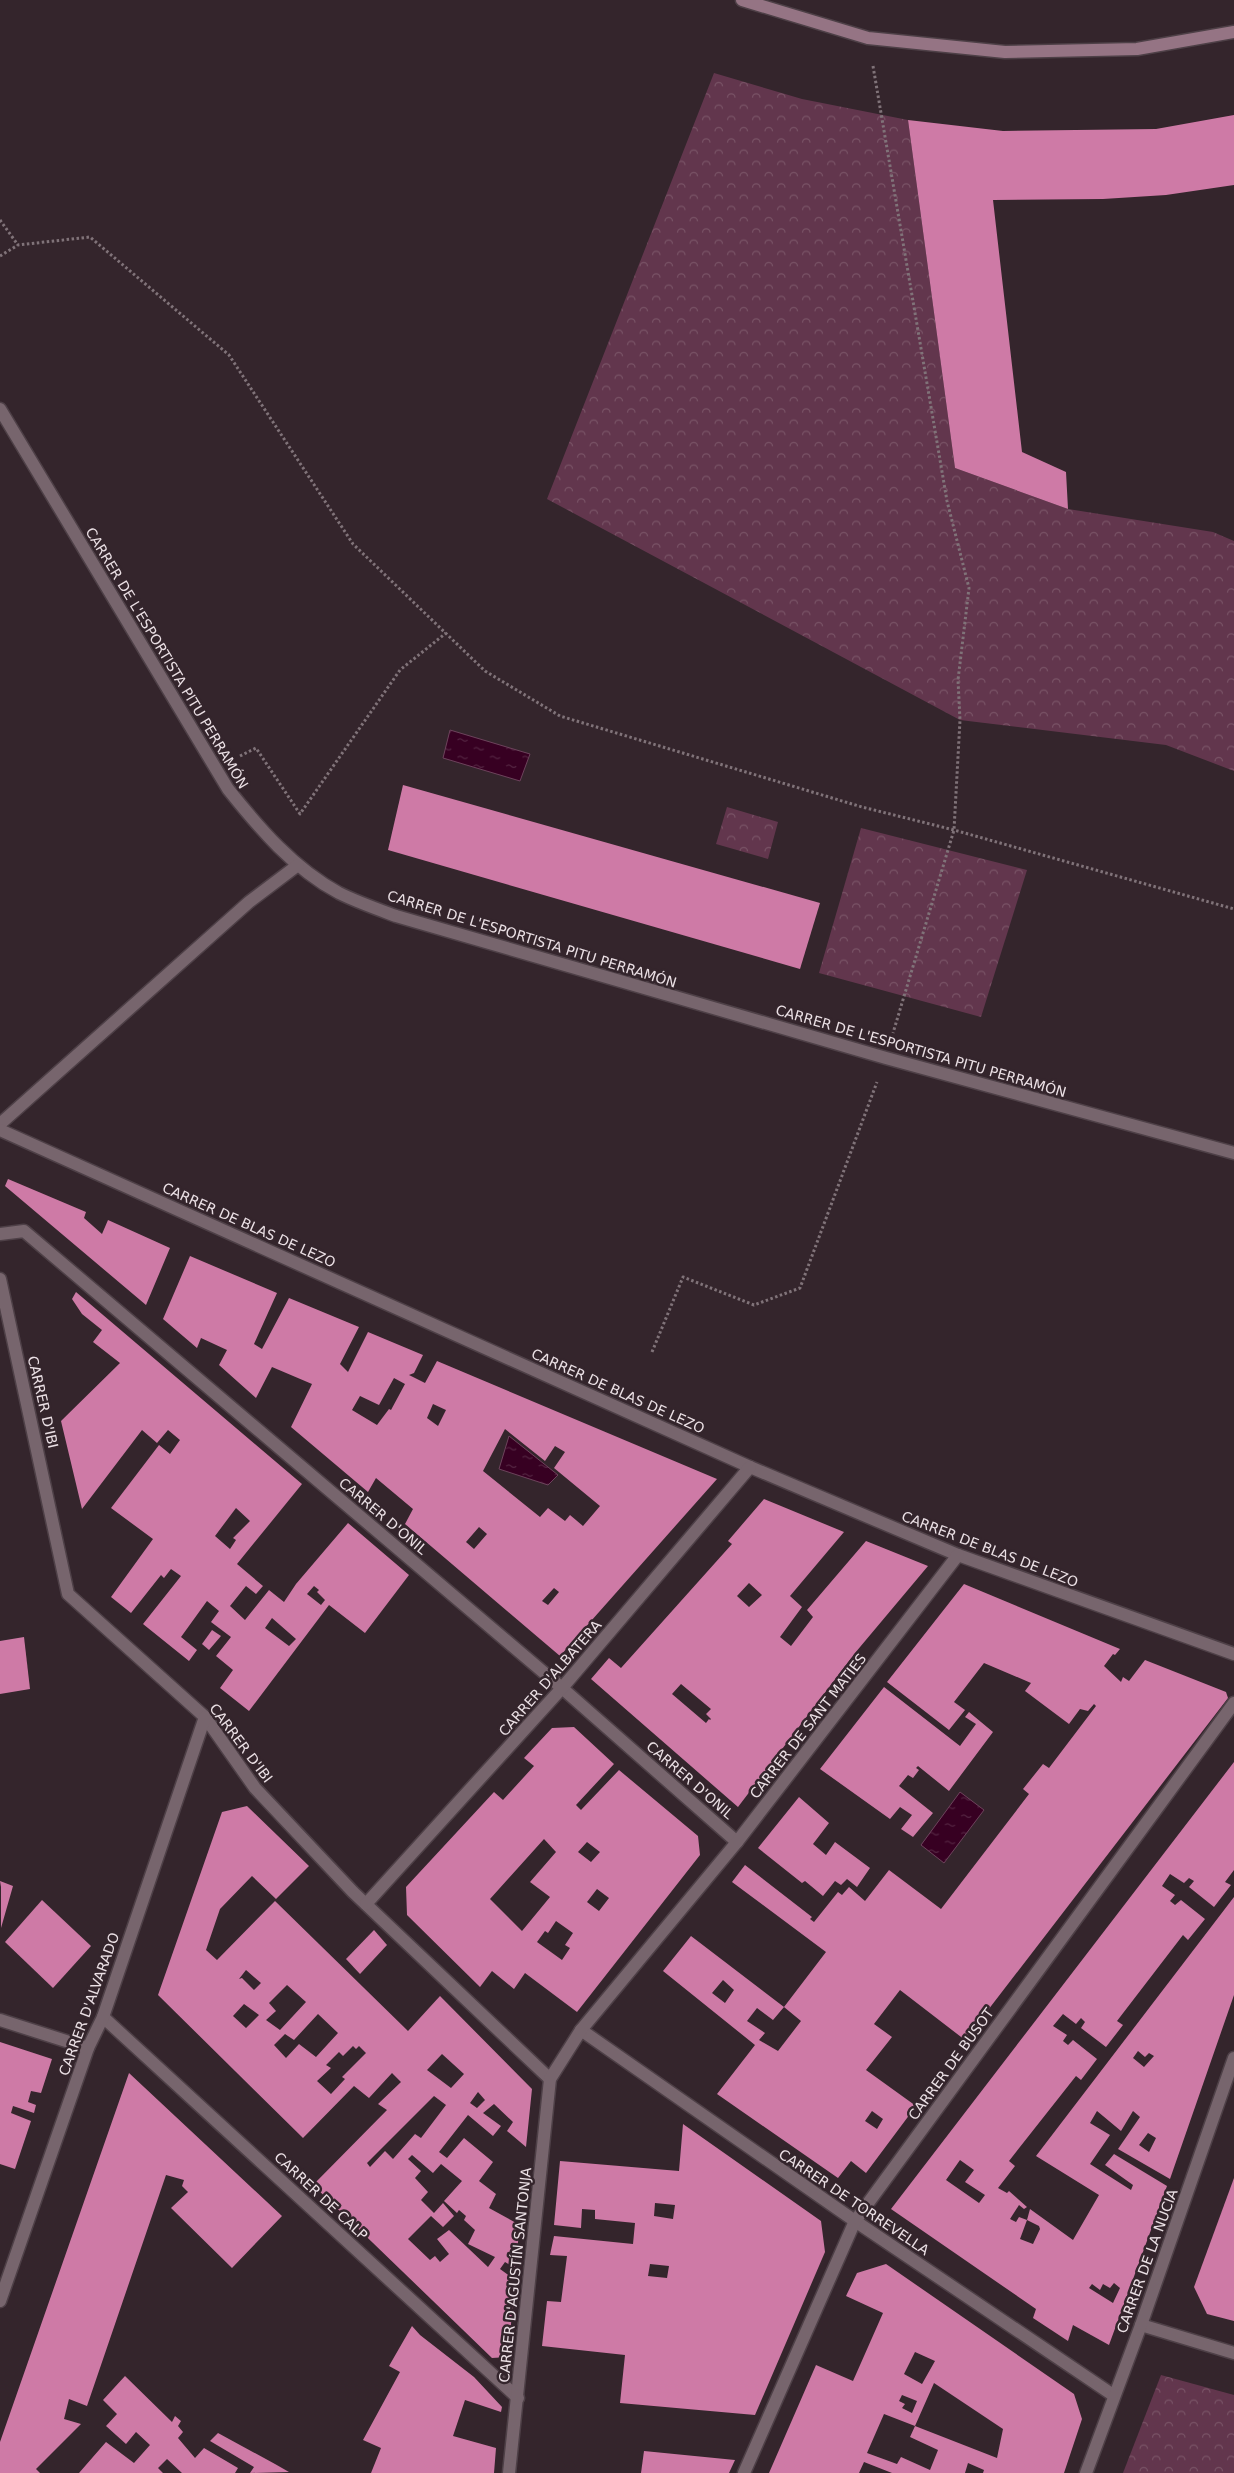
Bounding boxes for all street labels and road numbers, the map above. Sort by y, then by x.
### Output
street label: CARRER DE L'ESPORTISTA PITU PERRAMÓN [82,524,252,791]
street label: CARRER DE L'ESPORTISTA PITU PERRAMÓN [385,886,679,991]
street label: CARRER DE L'ESPORTISTA PITU PERRAMÓN [774,1001,1068,1100]
street label: CARRER DE BLAS DE LEZO [160,1179,338,1271]
street label: CARRER DE BLAS DE LEZO [529,1345,707,1437]
street label: CARRER D'IBI [25,1354,61,1450]
street label: CARRER D'ONIL [336,1475,430,1558]
street label: CARRER DE BLAS DE LEZO [899,1508,1081,1590]
street label: CARRER D'ALBATERA [495,1617,605,1739]
street label: CARRER DE SANT MATIES [747,1650,870,1801]
street label: CARRER D'IBI [206,1701,276,1785]
street label: CARRER D'ONIL [643,1738,737,1822]
street label: CARRER D'ALVARADO [56,1930,122,2078]
street label: CARRER DE BUSOT [905,2005,997,2123]
street label: CARRER DE TORREVELLA [776,2146,932,2259]
street label: CARRER DE CALP [271,2149,371,2243]
street label: CARRER D'AGUSTÍN SANTONJA [496,2166,534,2383]
street label: CARRER DE LA NUCIA [1113,2186,1181,2335]

